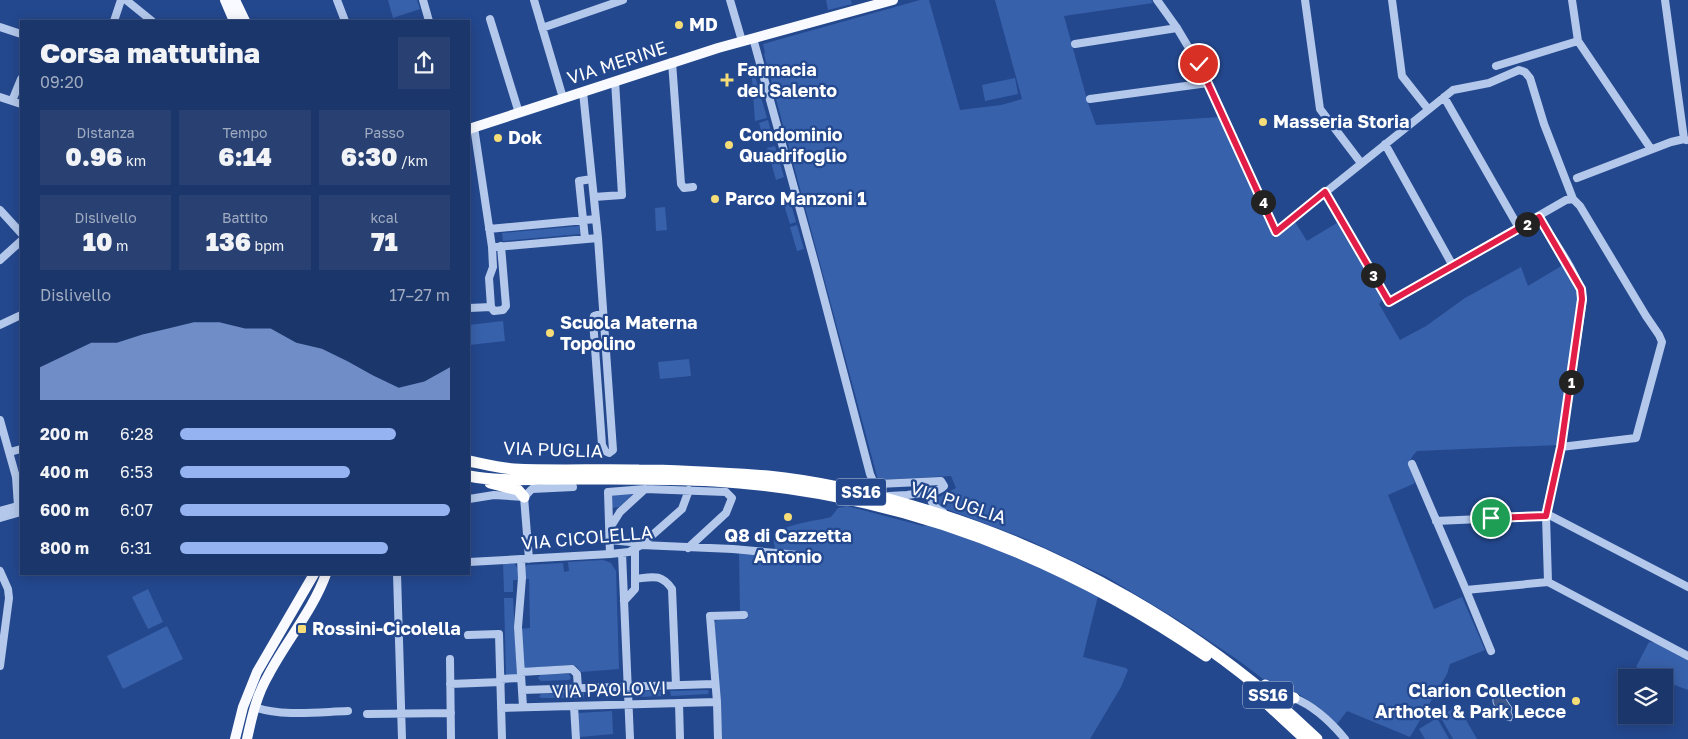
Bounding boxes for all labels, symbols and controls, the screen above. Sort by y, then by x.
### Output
place label: MD [689,13,718,35]
marker: MD [673,19,685,31]
text: Corsa mattutina [40,36,260,69]
street label: VIA MERINE [564,36,669,88]
button: share [398,37,450,89]
pin [1178,43,1220,85]
icon: check [1185,50,1213,78]
place label: Farmacia del Salento [737,58,837,101]
text: 09:20 [40,72,84,92]
marker: Farmacia del Salento [721,74,733,86]
place label: Masseria Storia [1273,110,1409,132]
marker: Masseria Storia [1257,116,1269,128]
place label: Condominio Quadrifoglio [739,123,847,166]
text: Distanza [77,124,135,141]
text: Tempo [223,124,267,141]
text: Passo [364,124,404,141]
place label: Dok [508,126,543,148]
marker: Dok [492,132,504,144]
marker: Condominio Quadrifoglio [723,139,735,151]
text: 0.96 [65,141,122,172]
text: 6:14 [218,141,272,172]
text: 6:30 [341,141,397,172]
text: km [122,152,146,169]
text: /km [397,152,428,169]
place label: Parco Manzoni 1 [725,187,866,209]
pin: 4 [1250,190,1276,214]
marker: Parco Manzoni 1 [709,193,721,205]
text: 4 [1259,194,1268,211]
text: Dislivello [75,209,137,226]
text: Battito [222,209,268,226]
text: kcal [370,209,398,226]
pin: 2 [1514,212,1540,236]
text: 2 [1523,216,1532,233]
text: 10 [83,226,113,257]
text: 136 [206,226,251,257]
text: 71 [371,226,398,257]
text: m [113,237,128,254]
text: bpm [251,237,284,254]
pin: 3 [1360,262,1386,288]
text: 3 [1369,267,1378,284]
text: Dislivello [40,285,111,305]
text: 17–27 m [389,285,450,305]
place label: Scuola Materna Topolino [560,311,698,354]
marker: Scuola Materna Topolino [544,327,556,339]
pin: 1 [1558,370,1584,394]
text: 1 [1568,374,1575,391]
text: 200 m [40,424,89,444]
text: 6:28 [120,424,154,444]
street label: VIA PUGLIA [503,436,603,462]
text: 400 m [40,462,89,482]
text: 6:53 [120,462,153,482]
street label: VIA PUGLIA [907,476,1009,528]
road number: SS16 [836,478,886,506]
pin [1470,497,1512,539]
text: 600 m [40,500,89,520]
text: 6:07 [120,500,153,520]
icon: arrive [1477,504,1505,532]
marker: Q8 di Cazzetta Antonio [782,511,794,523]
street label: VIA CICOLELLA [520,520,654,554]
place label: Q8 di Cazzetta Antonio [724,524,852,567]
text: 800 m [40,538,89,558]
text: 6:31 [120,538,152,558]
place label: Rossini-Cicolella [312,617,461,639]
marker: Rossini-Cicolella [296,623,308,635]
map controls [1618,669,1673,724]
button: layers [1618,669,1673,724]
street label: VIA PAOLO VI [551,676,667,702]
place label: Clarion Collection Arthotel & Park Lecce [1375,679,1566,722]
road number: SS16 [1243,682,1293,708]
marker: Clarion Collection Arthotel & Park Lecce [1570,695,1582,707]

